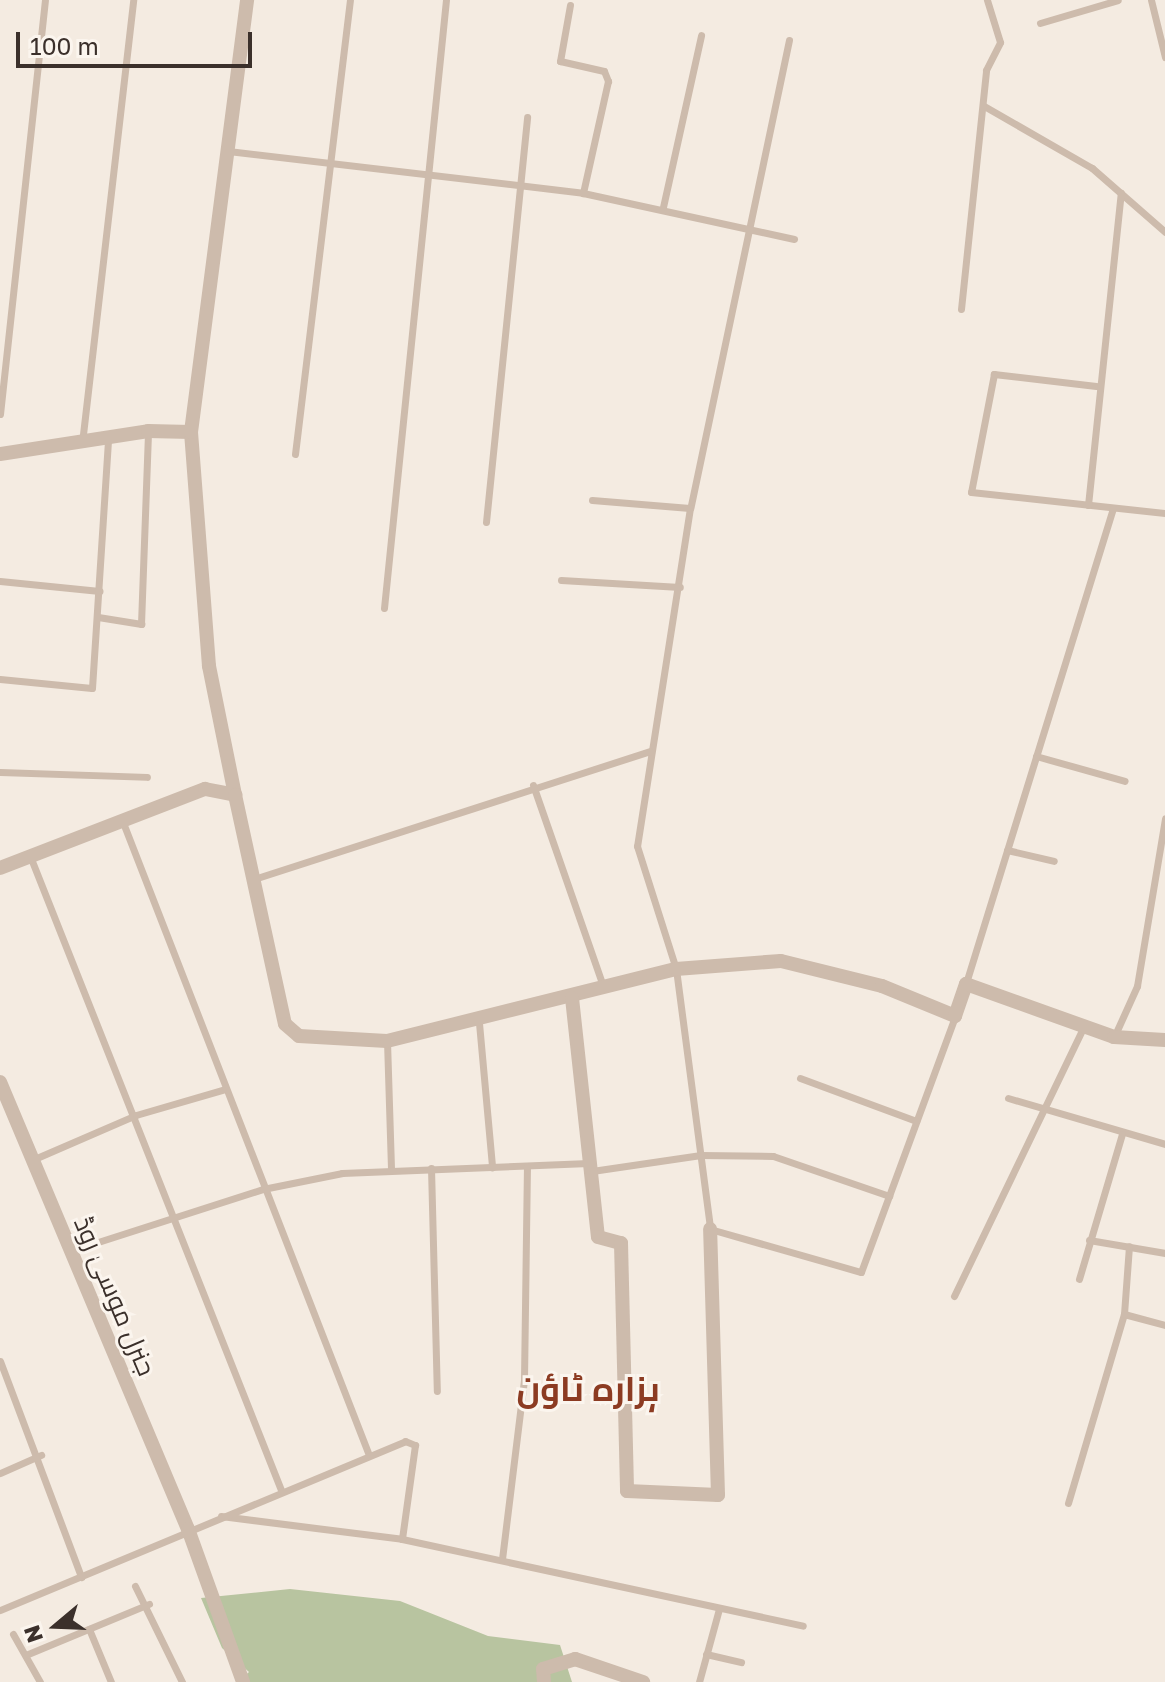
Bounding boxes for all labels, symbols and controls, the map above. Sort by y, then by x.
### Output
scale bar [20,16,256,66]
text: 100 m [30,31,99,60]
street label: جنرل موسیٰ روڈ [67,1212,163,1380]
district label: ہزارہ ٹاؤن [517,1369,659,1409]
north arrow [16,1586,96,1666]
text: N [17,1622,48,1646]

